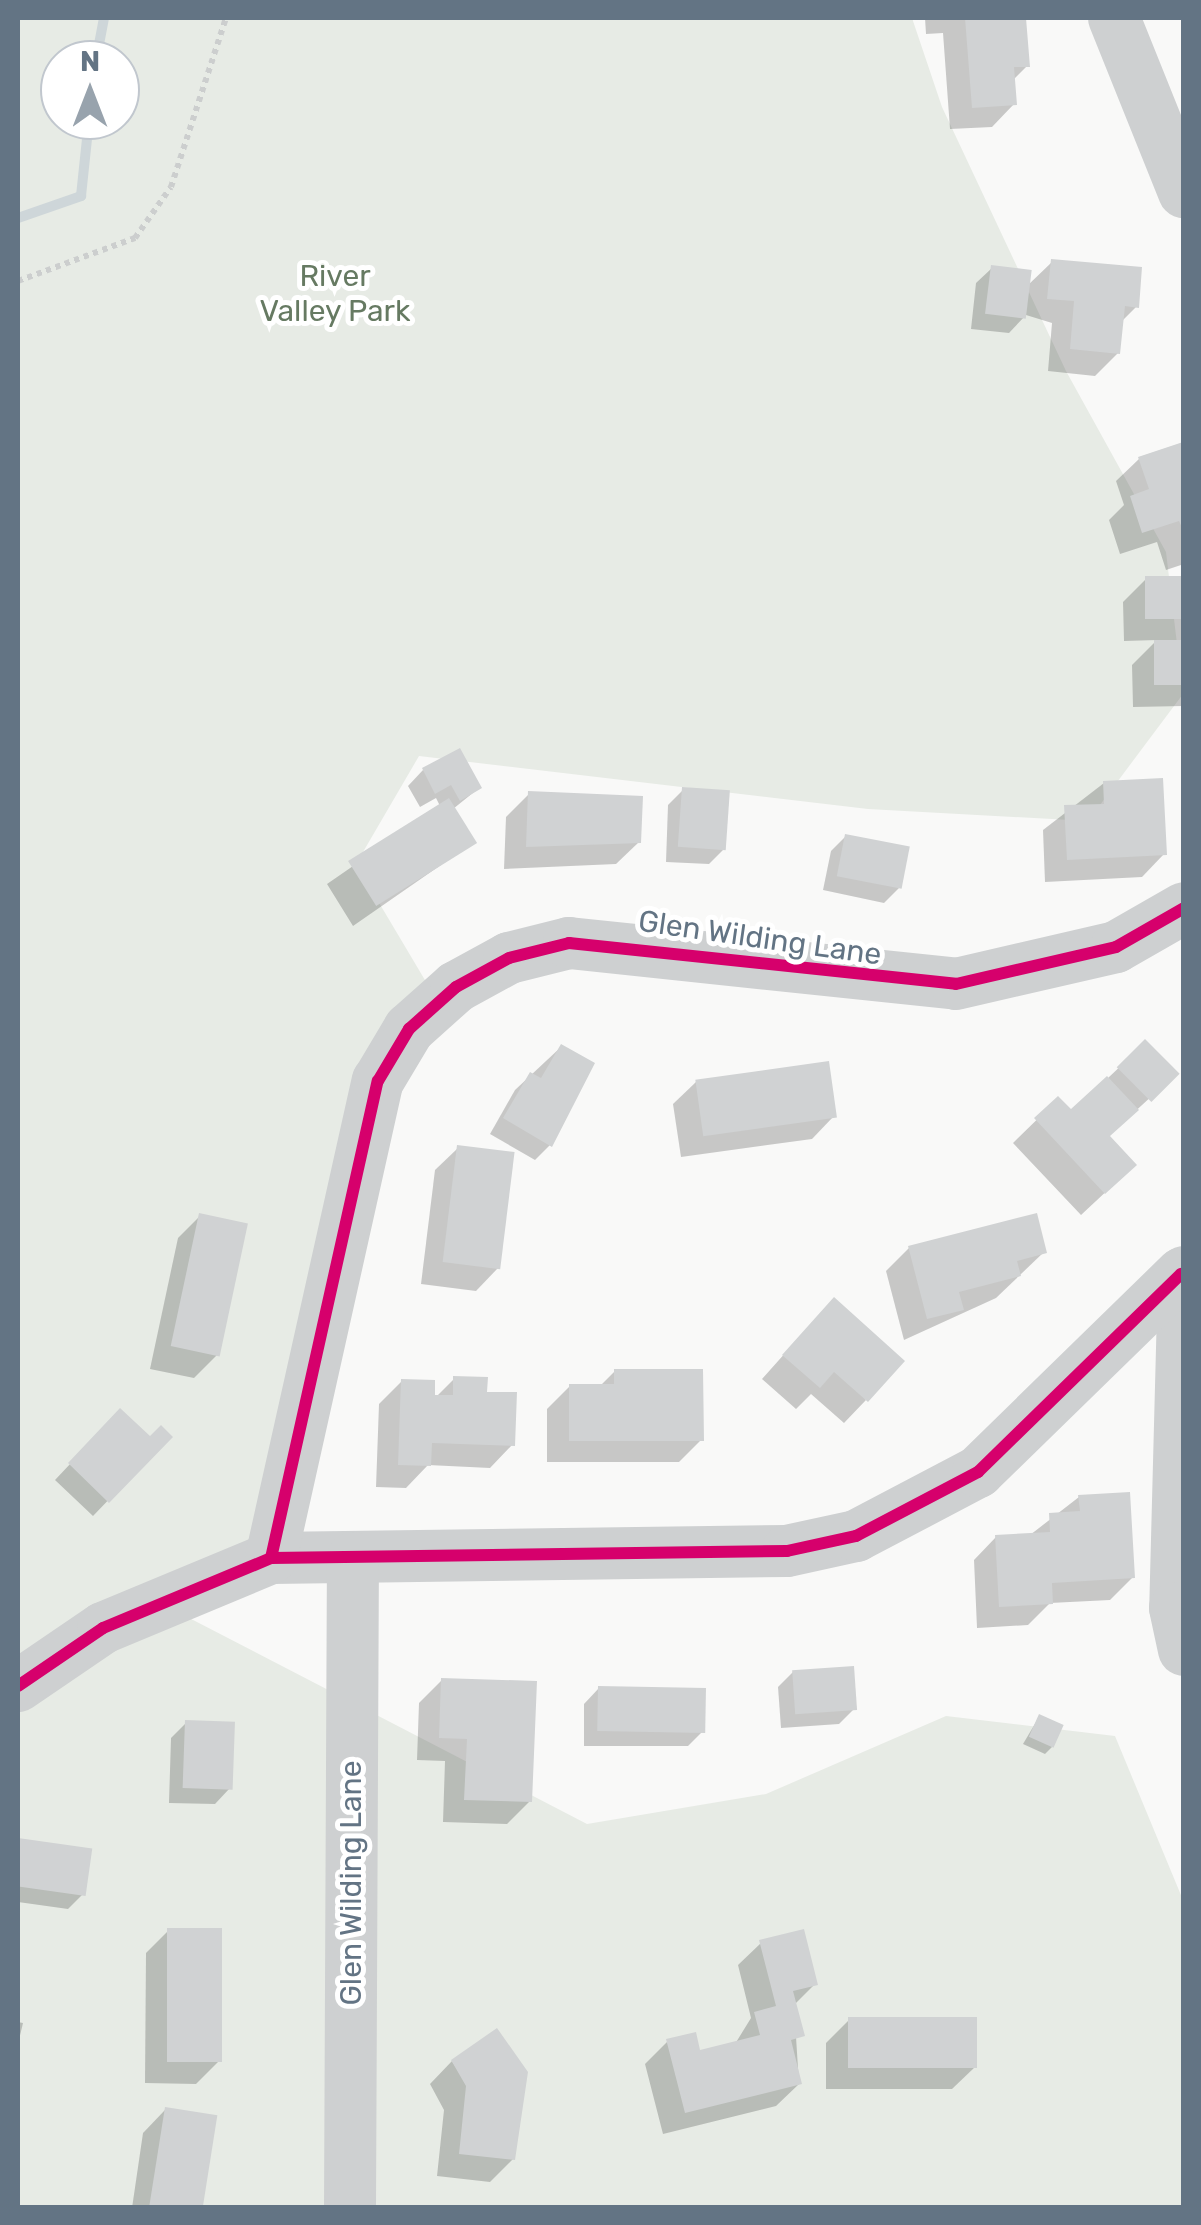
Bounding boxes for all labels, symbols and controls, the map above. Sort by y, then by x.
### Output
north arrow [40,40,140,140]
text: N [80,45,100,78]
park label: River Valley Park [259,258,411,328]
street label: Glen Wilding Lane [636,903,884,973]
street label: Glen Wilding Lane [333,1760,369,2006]

